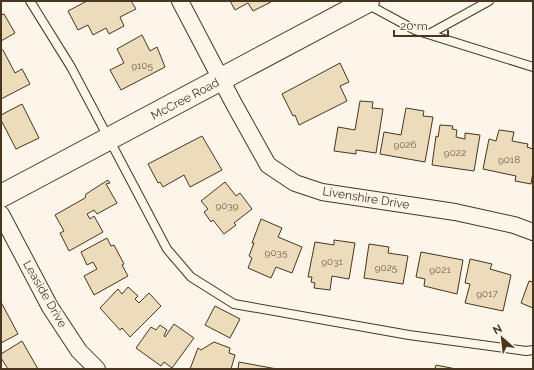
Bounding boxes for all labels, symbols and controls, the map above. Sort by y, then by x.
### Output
scale bar [394,12,448,38]
text: 20 m [400,19,428,33]
house number: 9105 [131,60,153,71]
street label: McCree Road [149,75,221,123]
house number: 9026 [393,139,417,150]
house number: 9022 [444,147,466,158]
house number: 9018 [498,154,520,165]
street label: Livenshire Drive [321,184,411,212]
house number: 9039 [215,200,239,211]
house number: 9035 [265,247,288,258]
house number: 9031 [321,256,344,267]
street label: Leaside Drive [20,258,70,330]
house number: 9025 [375,262,398,273]
house number: 9021 [429,264,451,275]
house number: 9017 [476,288,498,299]
north arrow [482,318,522,358]
text: N [491,322,504,337]

